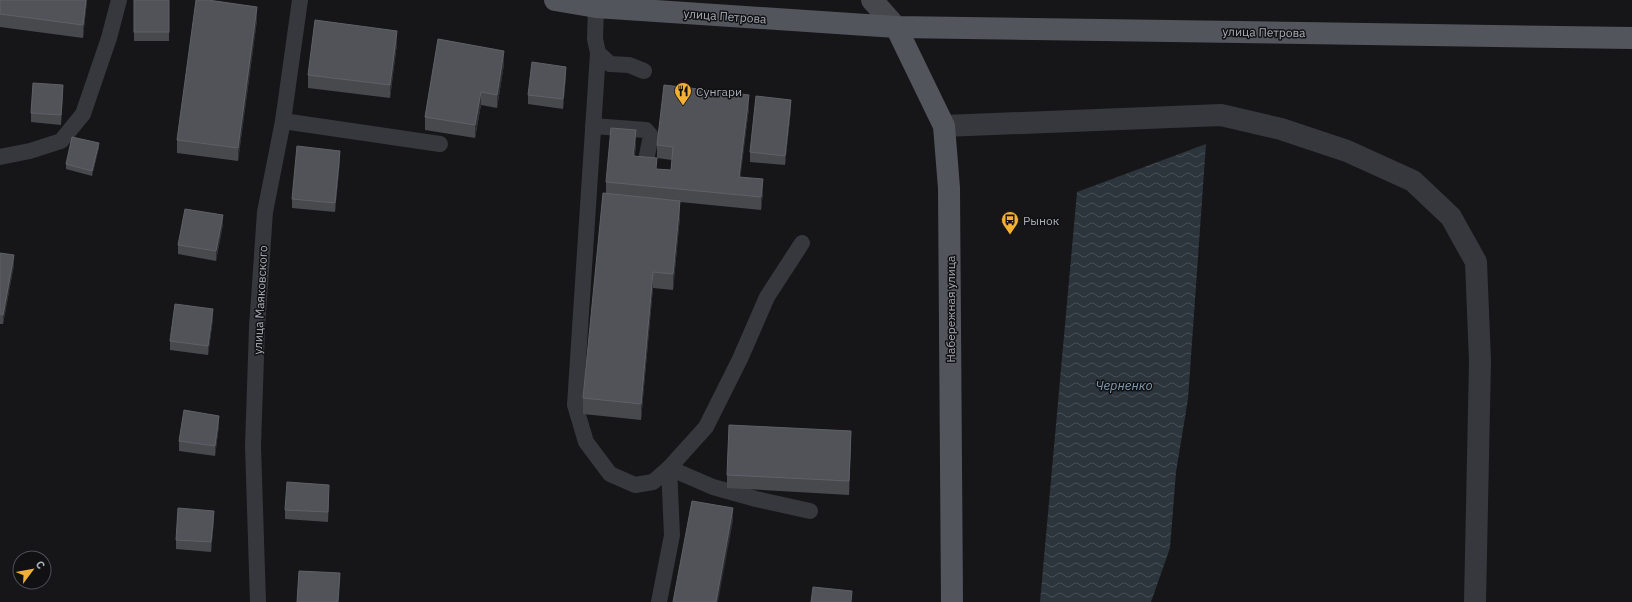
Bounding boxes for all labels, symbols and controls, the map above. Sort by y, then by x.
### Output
street label: улица Петрова [683,6,768,26]
street label: улица Петрова [1222,24,1306,40]
restaurant icon: Сунгари [673,81,693,106]
place label: Сунгари [696,84,742,99]
bus stop icon: Рынок [1000,210,1020,235]
place label: Рынок [1023,213,1060,228]
street label: улица Маяковского [250,245,270,355]
street label: Набережная улица [943,255,958,362]
water label: Черненко [1095,377,1153,394]
north arrow [12,550,52,590]
text: С [33,558,48,571]

